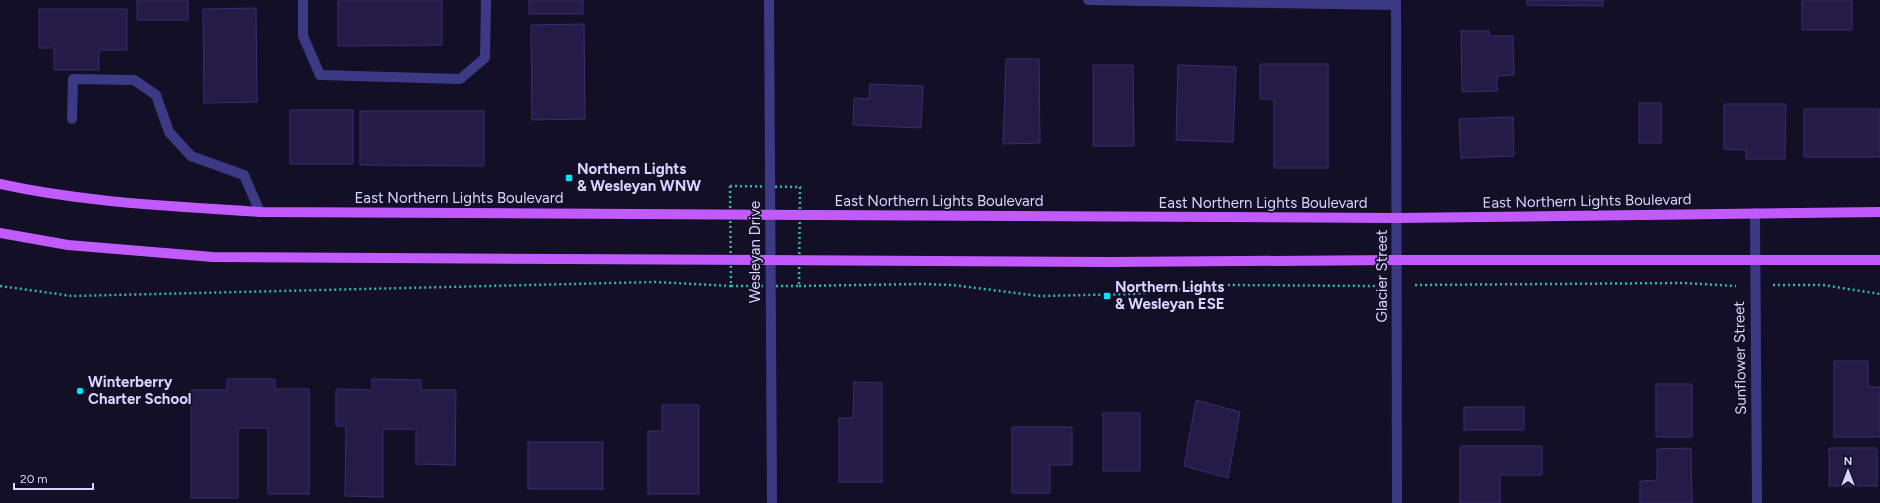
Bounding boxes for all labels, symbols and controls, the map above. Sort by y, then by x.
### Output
place label: Northern Lights & Wesleyan WNW [577,160,701,195]
marker: Northern Lights & Wesleyan WNW [564,173,574,183]
street label: East Northern Lights Boulevard [354,189,564,207]
street label: East Northern Lights Boulevard [1482,190,1692,212]
street label: East Northern Lights Boulevard [834,192,1044,210]
street label: East Northern Lights Boulevard [1158,194,1368,212]
street label: Wesleyan Drive [746,201,764,303]
street label: Glacier Street [1373,229,1391,322]
place label: Northern Lights & Wesleyan ESE [1115,278,1225,313]
marker: Northern Lights & Wesleyan ESE [1102,291,1112,301]
street label: Sunflower Street [1730,301,1750,415]
place label: Winterberry Charter School [88,373,192,408]
marker: Winterberry Charter School [75,386,85,396]
north arrow [1828,451,1868,491]
text: N [1844,455,1852,468]
scale bar [14,465,93,491]
text: 20 m [20,472,48,486]

